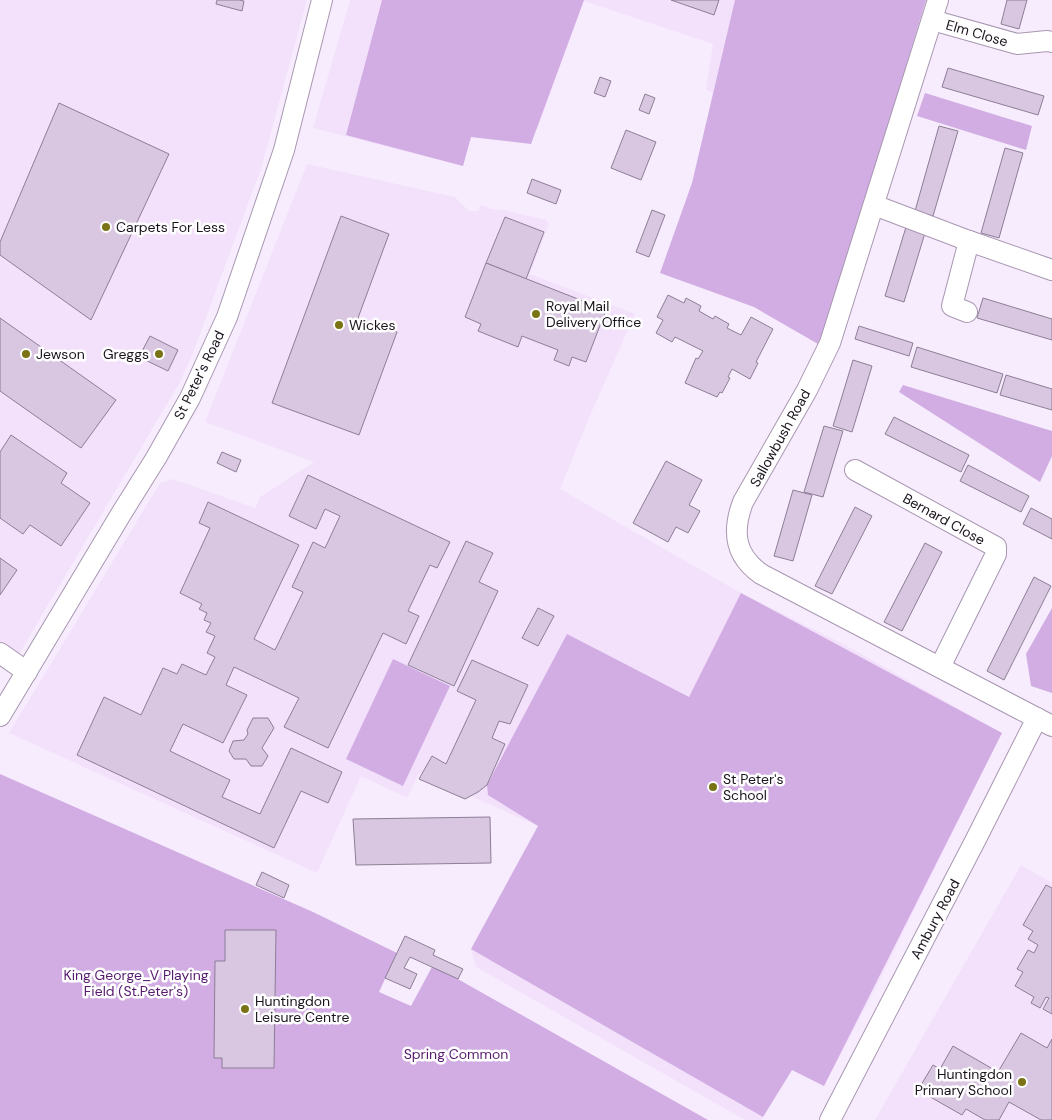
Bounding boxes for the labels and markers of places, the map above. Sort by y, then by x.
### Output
place label: Carpets For Less [116,218,225,236]
marker: Carpets For Less [100,221,112,233]
place label: Royal Mail Delivery Office [546,297,641,331]
marker: Royal Mail Delivery Office [530,308,542,320]
place label: Wickes [349,316,395,334]
marker: Wickes [333,319,345,331]
place label: Jewson [36,345,85,363]
place label: Greggs [103,345,149,363]
marker: Jewson [20,348,32,360]
marker: Greggs [153,348,165,360]
place label: St Peter's School [723,770,783,804]
marker: St Peter's School [707,781,719,793]
place label: Huntingdon Leisure Centre [255,992,349,1026]
marker: Huntingdon Leisure Centre [239,1003,251,1015]
place label: Huntingdon Primary School [915,1065,1012,1099]
marker: Huntingdon Primary School [1016,1076,1028,1088]

